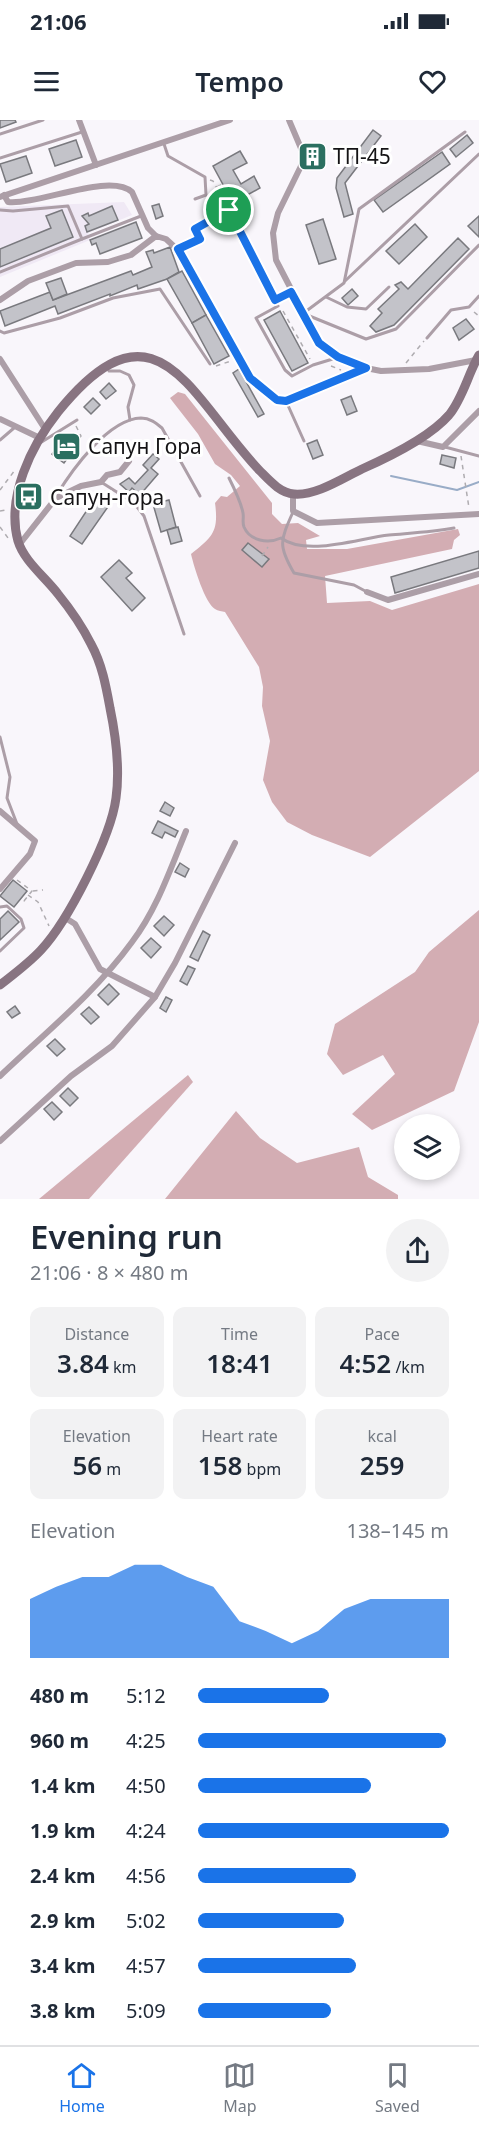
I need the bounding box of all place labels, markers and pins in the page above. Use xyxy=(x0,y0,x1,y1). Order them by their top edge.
building icon: ТП-45 xyxy=(296,140,328,172)
place label: ТП-45 xyxy=(333,142,391,170)
pin xyxy=(203,184,254,235)
hotel icon: Сапун Гора xyxy=(51,430,83,462)
place label: Сапун Гора xyxy=(88,432,202,460)
bus stop icon: Сапун-гора xyxy=(13,481,45,513)
place label: Сапун-гора xyxy=(50,483,164,511)

